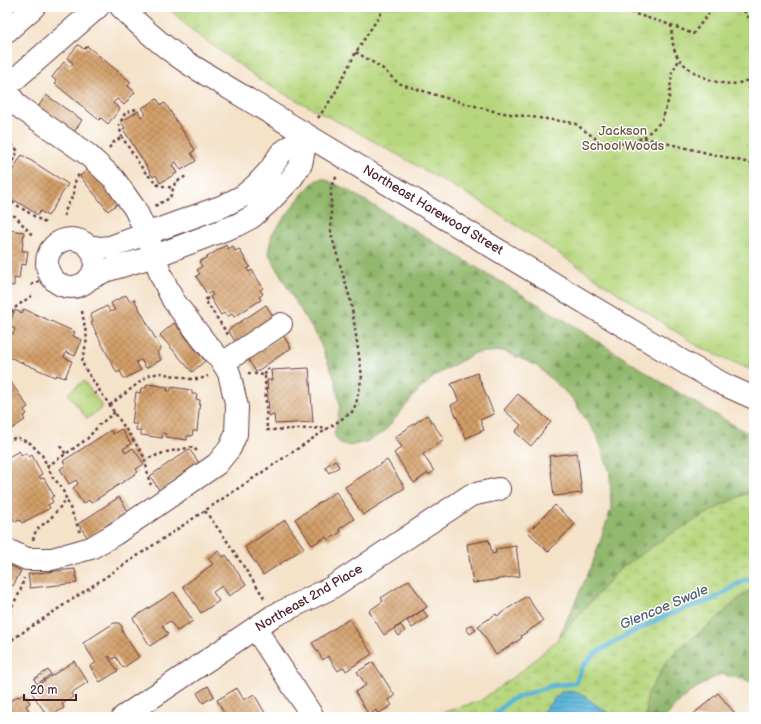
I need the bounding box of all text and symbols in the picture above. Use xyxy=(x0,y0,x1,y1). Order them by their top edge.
park label: Jackson School Woods xyxy=(582,123,665,154)
street label: Northeast Harewood Street xyxy=(360,162,506,258)
street label: Northeast 2nd Place xyxy=(253,561,366,635)
water label: Glencoe Swale xyxy=(617,581,711,633)
scale bar xyxy=(24,676,76,702)
text: 20 m xyxy=(30,683,57,698)

